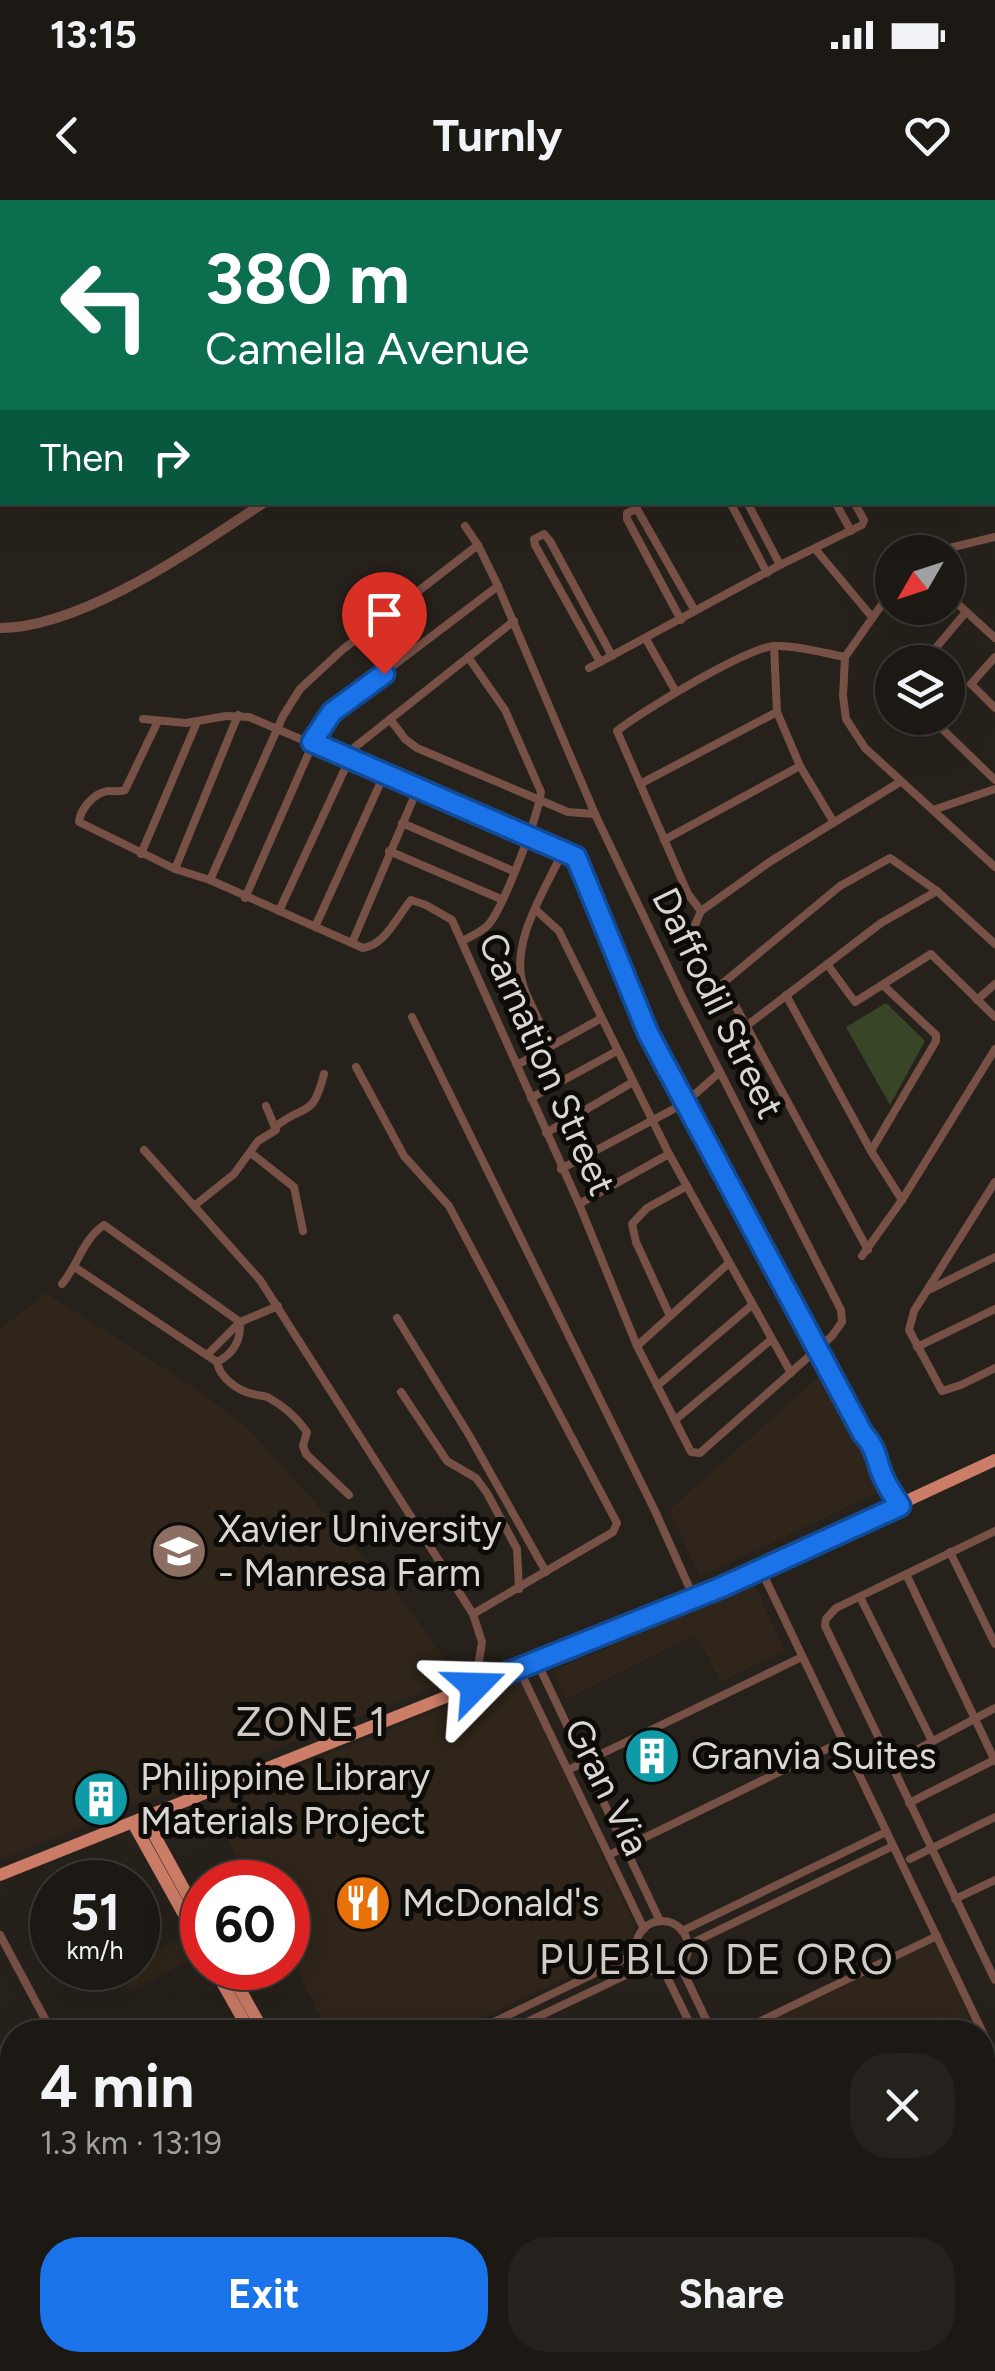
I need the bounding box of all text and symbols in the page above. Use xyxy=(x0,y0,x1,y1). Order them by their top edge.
text: 13:15 xyxy=(50,12,137,58)
icon: back xyxy=(40,108,95,163)
text: Turnly xyxy=(433,108,562,162)
icon: heart xyxy=(900,108,955,163)
text: 380 m xyxy=(205,236,410,321)
icon: left xyxy=(40,240,170,370)
text: Camella Avenue xyxy=(205,321,529,375)
icon: right xyxy=(144,430,199,485)
text: Then xyxy=(40,435,124,481)
north arrow xyxy=(875,535,965,625)
map controls xyxy=(875,535,965,735)
pin xyxy=(342,572,427,675)
icon: arrive xyxy=(357,587,412,642)
button: layers xyxy=(875,645,965,735)
street label: Daffodil Street xyxy=(642,880,794,1126)
street label: Carnation Street xyxy=(469,926,625,1202)
place label: Xavier University - Manresa Farm xyxy=(218,1506,502,1596)
school or university icon: Xavier University - Manresa Farm xyxy=(149,1521,209,1581)
position arrow xyxy=(423,1634,527,1738)
district label: ZONE 1 xyxy=(236,1698,388,1746)
street label: Gran Via xyxy=(554,1711,660,1863)
building icon: Granvia Suites xyxy=(622,1726,682,1786)
place label: Granvia Suites xyxy=(691,1733,936,1779)
place label: Philippine Library Materials Project xyxy=(140,1754,430,1844)
building icon: Philippine Library Materials Project xyxy=(71,1769,131,1829)
speed limit sign: 60 xyxy=(180,1860,310,1990)
restaurant icon: McDonald's xyxy=(333,1873,393,1933)
place label: McDonald's xyxy=(402,1880,599,1926)
text: 51 xyxy=(70,1882,120,1943)
district label: PUEBLO DE ORO xyxy=(539,1934,895,1985)
text: km/h xyxy=(66,1935,124,1965)
text: 4 min xyxy=(40,2050,194,2122)
button: close xyxy=(850,2053,955,2158)
text: 1.3 km · 13:19 xyxy=(40,2124,222,2162)
button: Exit xyxy=(40,2237,488,2352)
button: Share xyxy=(508,2237,955,2352)

